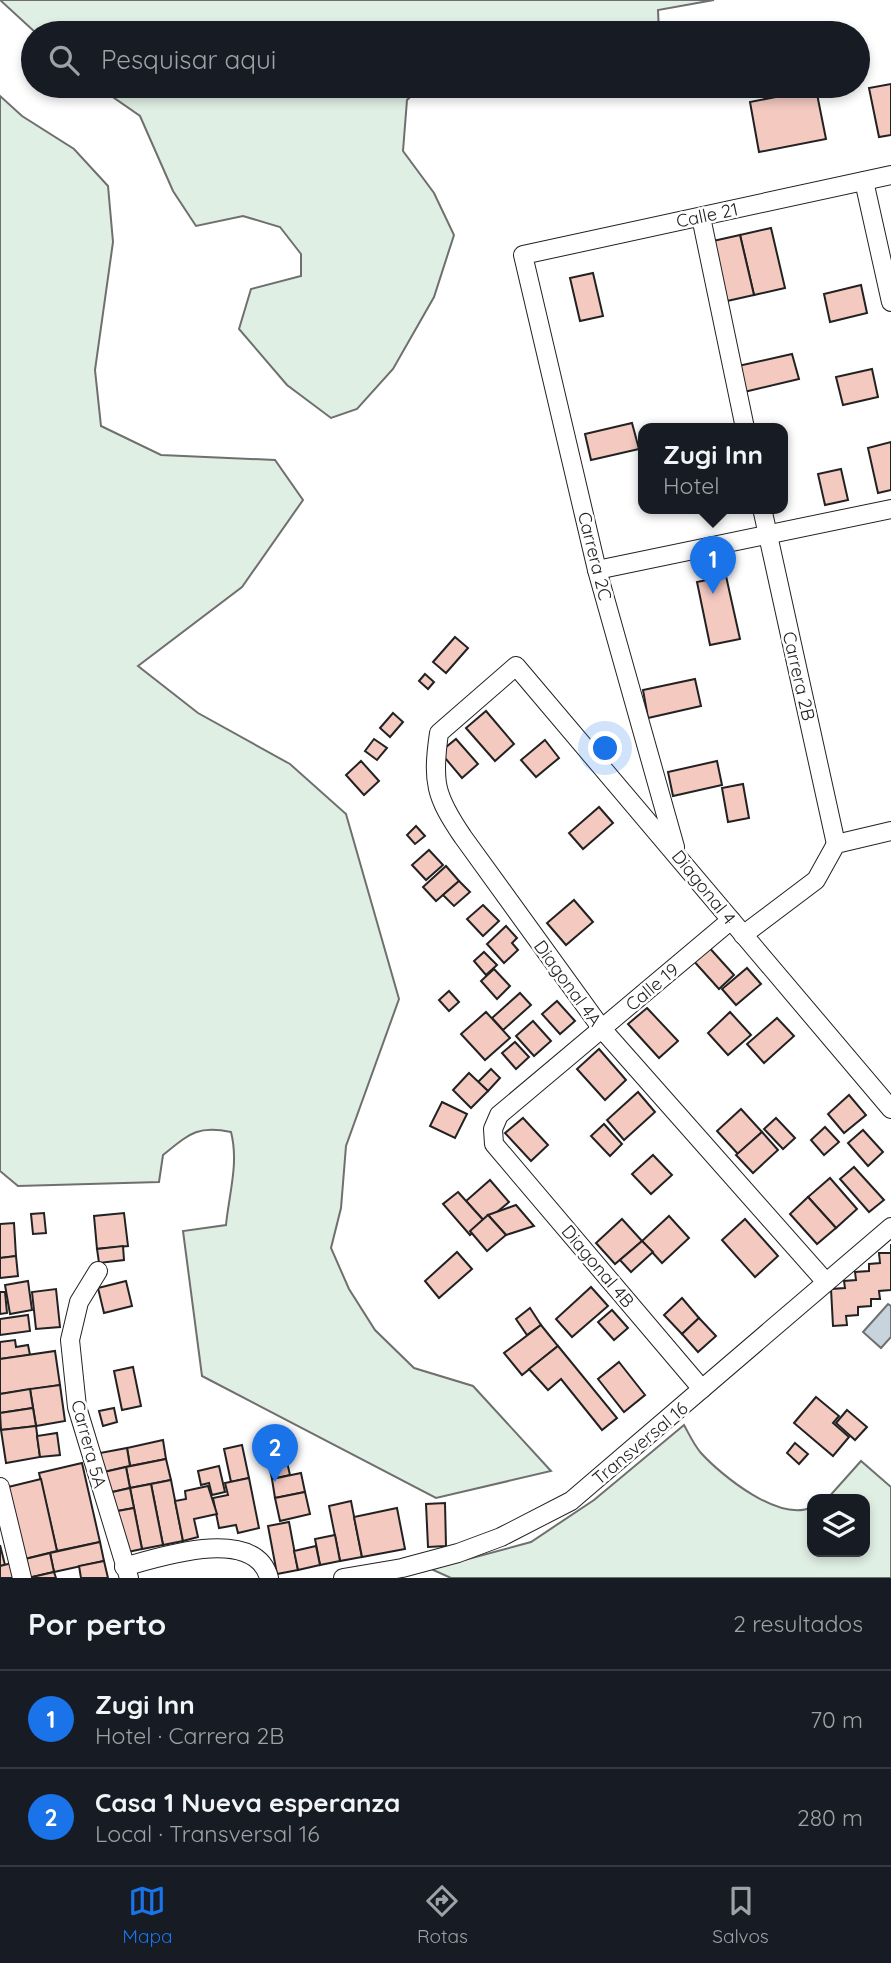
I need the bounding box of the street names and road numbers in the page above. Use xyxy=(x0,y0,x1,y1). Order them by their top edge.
street label: Calle 21 xyxy=(674,197,740,233)
street label: Carrera 2C xyxy=(573,509,617,603)
street label: Carrera 2B xyxy=(778,629,820,723)
street label: Diagonal 4 xyxy=(667,845,741,929)
street label: Diagonal 4A xyxy=(529,935,607,1031)
street label: Calle 19 xyxy=(621,958,683,1016)
street label: Diagonal 4B xyxy=(557,1220,639,1312)
street label: Transversal 16 xyxy=(588,1396,693,1490)
street label: Carrera 5A xyxy=(66,1397,112,1491)

